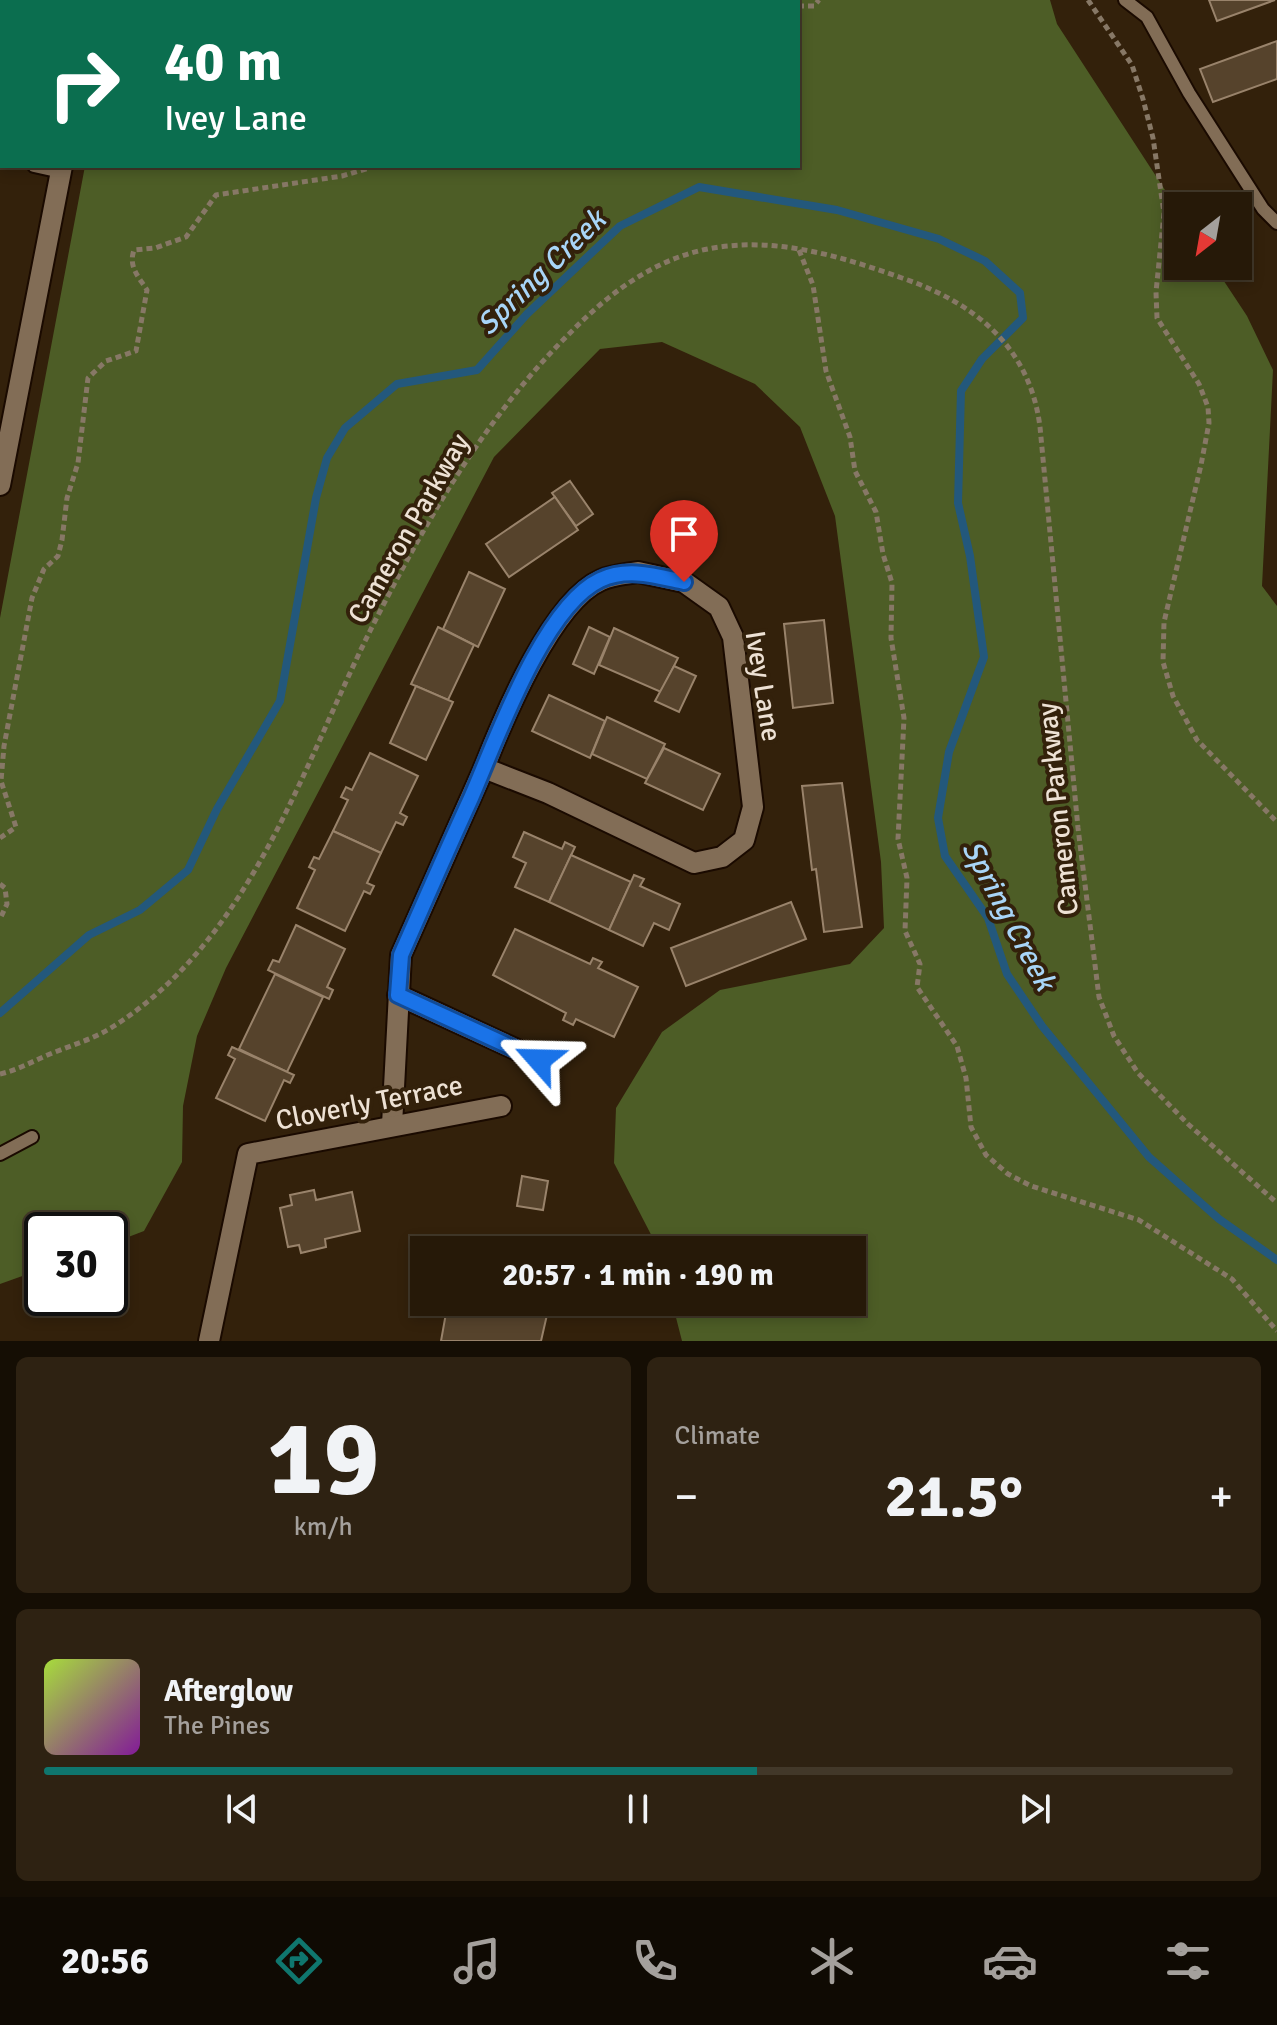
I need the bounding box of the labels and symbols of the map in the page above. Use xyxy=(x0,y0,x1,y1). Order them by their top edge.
north arrow xyxy=(1164,192,1252,280)
water label: Spring Creek xyxy=(469,200,616,343)
street label: Cameron Parkway xyxy=(341,427,477,630)
pin xyxy=(650,500,718,582)
street label: Ivey Lane xyxy=(738,629,789,744)
street label: Cameron Parkway xyxy=(1030,701,1086,917)
water label: Spring Creek xyxy=(954,834,1065,999)
position arrow xyxy=(497,1018,581,1102)
street label: Cloverly Terrace xyxy=(273,1068,466,1138)
speed limit sign: 30 xyxy=(24,1212,128,1316)

